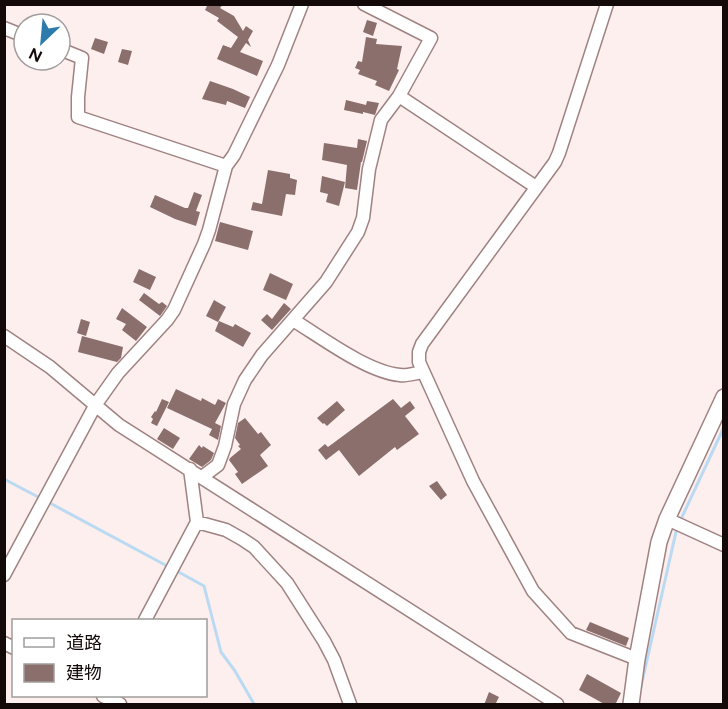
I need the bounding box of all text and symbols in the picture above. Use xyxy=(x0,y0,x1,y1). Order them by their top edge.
north arrow xyxy=(12,12,72,72)
text: N xyxy=(26,44,45,66)
legend xyxy=(12,619,207,697)
text: 道路 xyxy=(66,632,102,654)
text: 建物 xyxy=(66,662,102,684)

